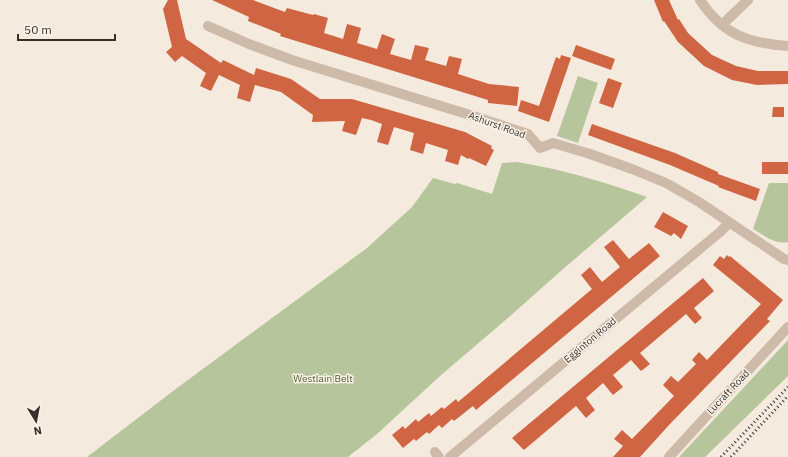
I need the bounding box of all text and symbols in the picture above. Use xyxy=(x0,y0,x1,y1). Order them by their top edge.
scale bar xyxy=(18,16,115,42)
text: 50 m xyxy=(24,22,52,37)
street label: Ashurst Road xyxy=(467,109,527,141)
street label: Egginton Road xyxy=(561,314,619,366)
street label: Lucraft Road xyxy=(704,367,752,417)
park label: Westlain Belt xyxy=(293,372,353,385)
north arrow xyxy=(16,401,56,441)
text: N xyxy=(33,423,43,438)

